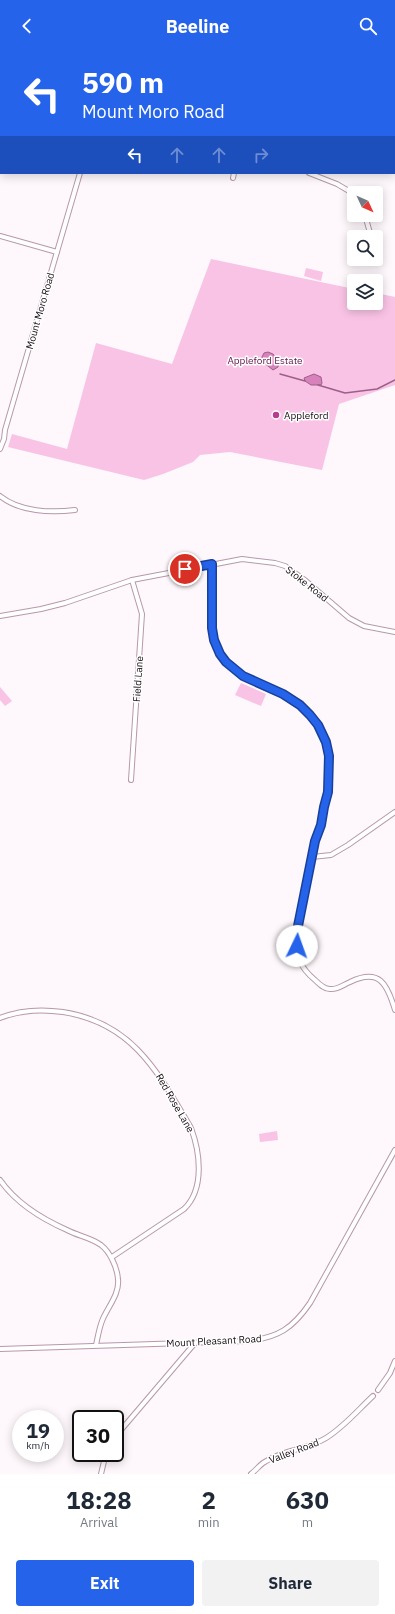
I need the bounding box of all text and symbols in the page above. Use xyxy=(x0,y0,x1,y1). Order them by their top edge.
icon: back xyxy=(16,15,38,37)
text: Beeline xyxy=(166,15,229,38)
icon: search xyxy=(357,15,379,37)
text: 590 m xyxy=(82,64,164,101)
icon: left xyxy=(16,68,68,120)
text: Mount Moro Road xyxy=(82,100,225,123)
icon: left xyxy=(124,144,146,166)
icon: ahead xyxy=(166,144,188,166)
icon: ahead xyxy=(208,144,230,166)
icon: right xyxy=(250,144,272,166)
north arrow xyxy=(347,186,383,222)
map controls xyxy=(347,186,383,310)
button: search xyxy=(347,230,383,266)
street label: Mount Moro Road xyxy=(23,271,57,351)
button: layers xyxy=(347,274,383,310)
park label: Appleford Estate xyxy=(227,354,303,367)
place label: Appleford xyxy=(284,409,328,422)
marker: Appleford xyxy=(271,410,281,420)
pin xyxy=(168,552,202,586)
icon: arrive xyxy=(174,558,196,580)
street label: Stoke Road xyxy=(283,563,331,605)
street label: Field Lane xyxy=(130,655,146,702)
position arrow xyxy=(276,925,318,967)
street label: Red Rose Lane xyxy=(153,1071,197,1135)
street label: Mount Pleasant Road xyxy=(166,1332,262,1350)
speed limit sign: 30 xyxy=(72,1410,124,1462)
text: 19 xyxy=(26,1417,50,1444)
street label: Valley Road xyxy=(267,1436,321,1466)
text: km/h xyxy=(26,1439,50,1452)
text: 18:28 xyxy=(66,1484,132,1516)
text: 2 xyxy=(201,1484,216,1516)
text: 630 xyxy=(286,1484,329,1516)
text: Arrival xyxy=(80,1514,118,1531)
text: min xyxy=(198,1514,220,1531)
text: m xyxy=(302,1514,313,1531)
button: Exit xyxy=(16,1560,194,1606)
button: Share xyxy=(202,1560,379,1606)

